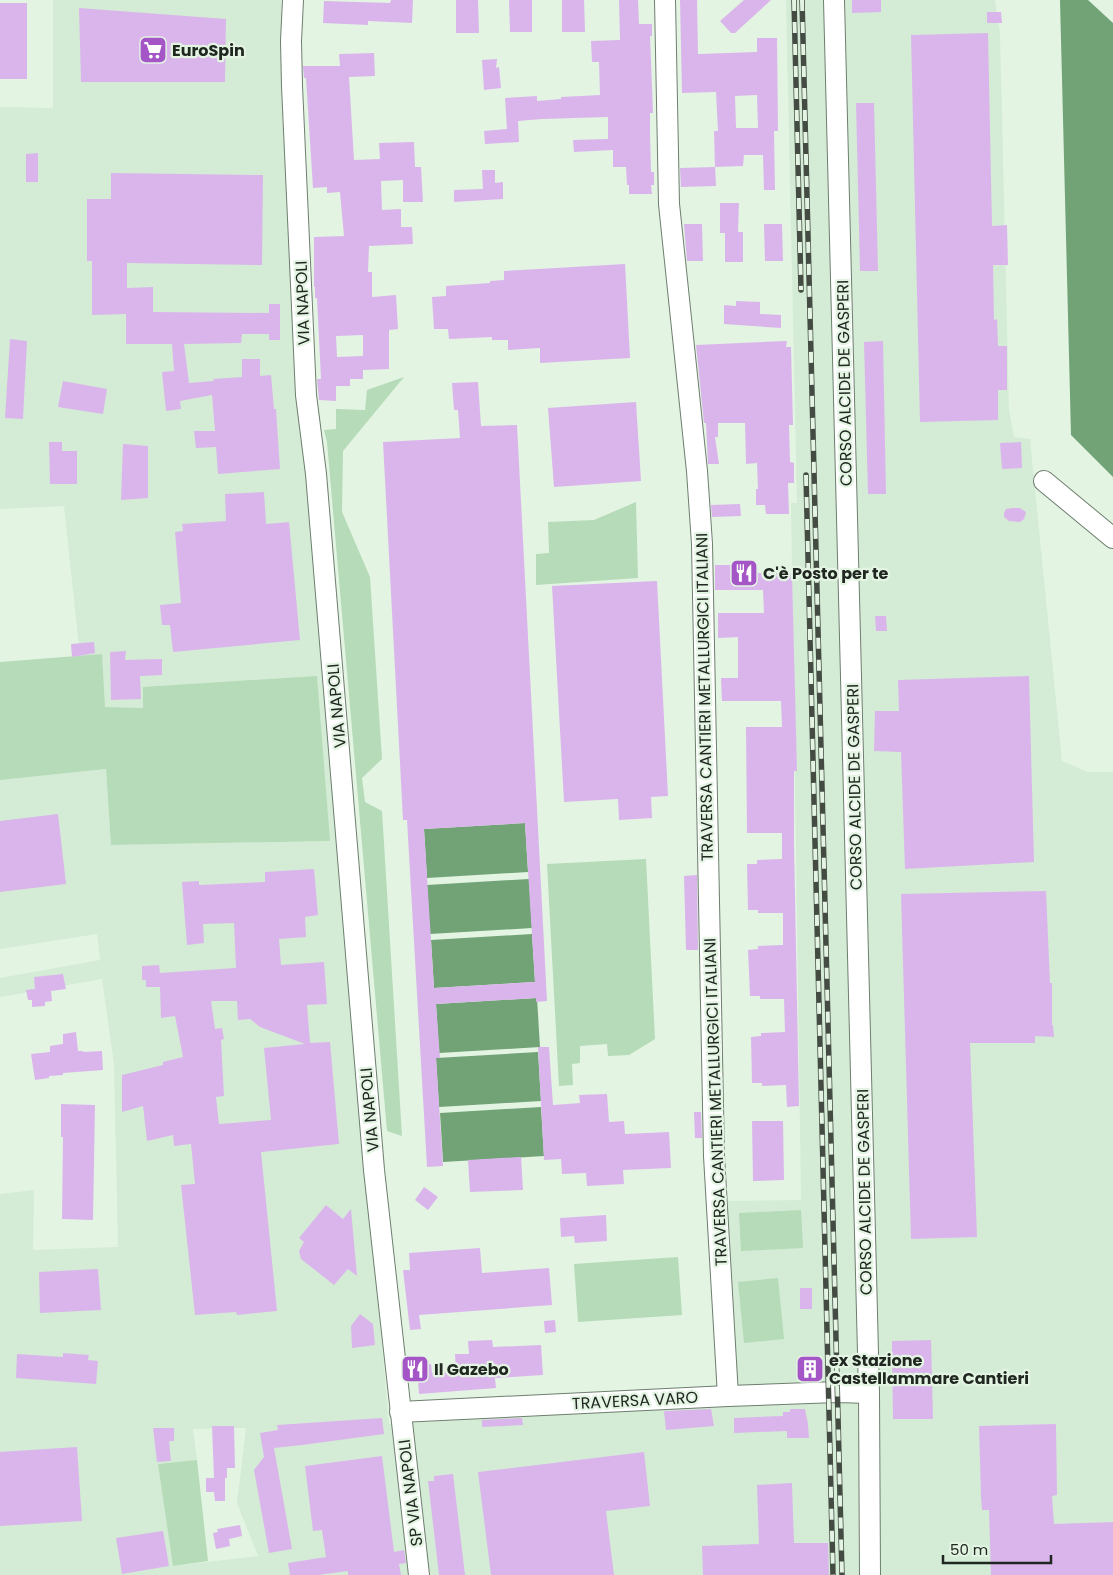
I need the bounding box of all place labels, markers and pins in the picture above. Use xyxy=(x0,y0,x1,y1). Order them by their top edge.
supermarket icon: EuroSpin xyxy=(138,35,168,65)
place label: EuroSpin xyxy=(172,39,245,62)
restaurant icon: C'è Posto per te xyxy=(729,558,759,588)
place label: C'è Posto per te xyxy=(763,562,889,585)
place label: ex Stazione Castellammare Cantieri xyxy=(829,1349,1029,1390)
restaurant icon: Il Gazebo xyxy=(400,1354,430,1384)
building icon: ex Stazione Castellammare Cantieri xyxy=(795,1354,825,1384)
place label: Il Gazebo xyxy=(434,1358,509,1381)

